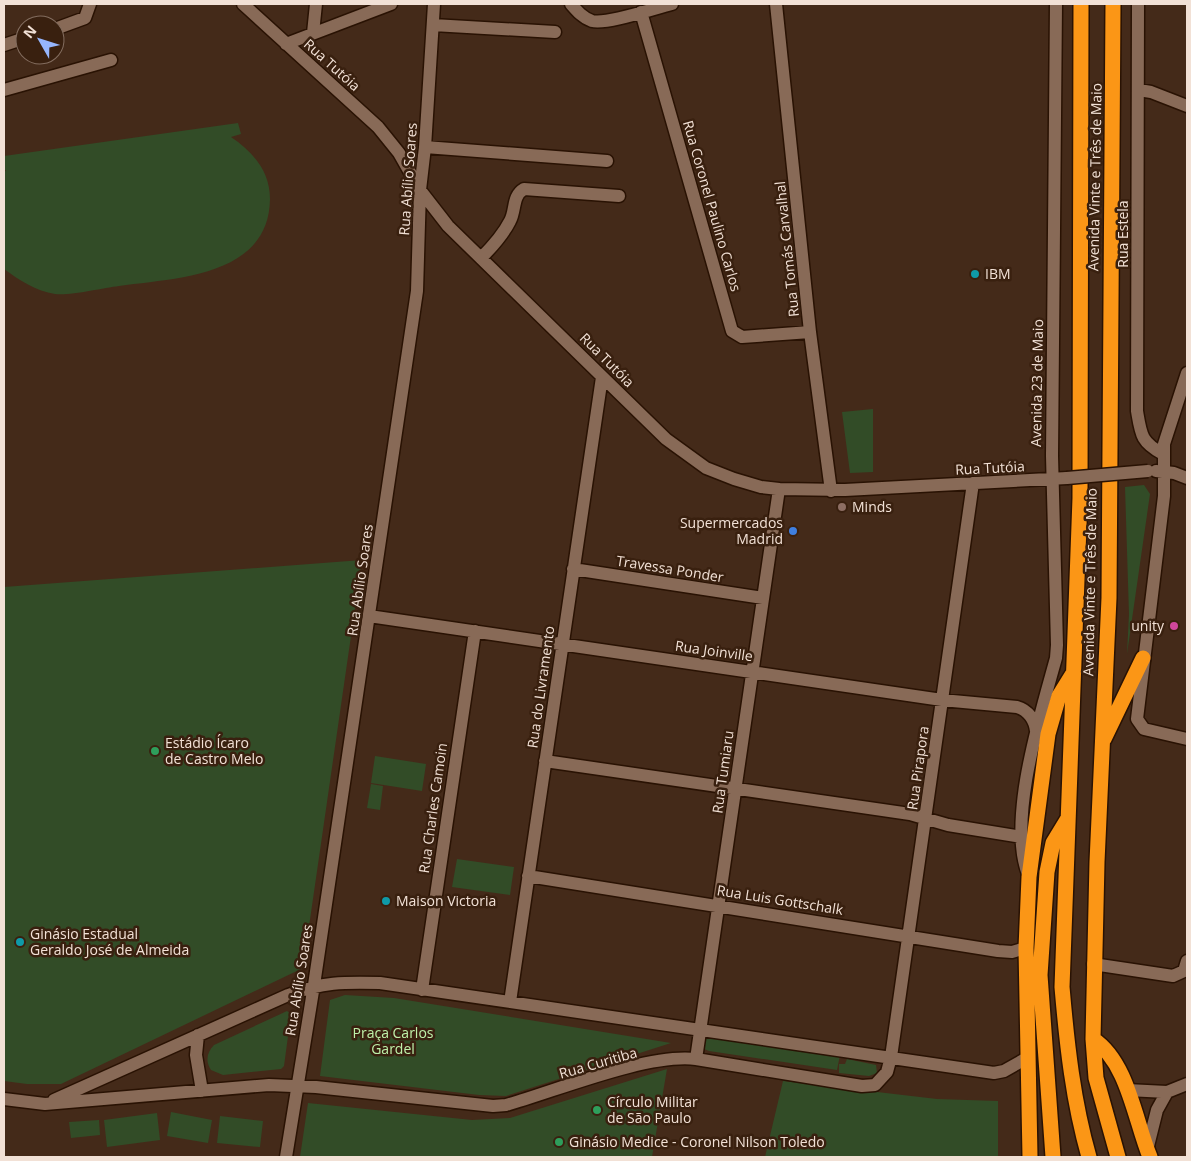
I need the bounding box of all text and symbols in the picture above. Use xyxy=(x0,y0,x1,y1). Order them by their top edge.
north arrow xyxy=(15,15,65,65)
text: N xyxy=(19,21,40,42)
street label: Rua Tutóia xyxy=(300,34,365,95)
street label: Avenida Vinte e Três de Maio xyxy=(1083,83,1106,271)
street label: Rua Coronel Paulino Carlos xyxy=(679,118,746,294)
street label: Rua Abílio Soares xyxy=(394,122,421,236)
street label: Rua Tomás Carvalhal xyxy=(770,180,803,318)
street label: Rua Estela xyxy=(1113,200,1132,268)
place label: IBM xyxy=(985,264,1011,283)
marker: IBM xyxy=(969,268,981,280)
street label: Avenida 23 de Maio xyxy=(1026,319,1047,447)
street label: Rua Tutóia xyxy=(576,328,639,391)
street label: Rua Tutóia xyxy=(955,456,1025,479)
street label: Avenida Vinte e Três de Maio xyxy=(1078,488,1101,676)
place label: Minds xyxy=(852,497,892,516)
marker: Minds xyxy=(836,501,848,513)
place label: Supermercados Madrid xyxy=(680,513,783,548)
street label: Rua Abílio Soares xyxy=(342,522,377,637)
marker: Supermercados Madrid xyxy=(787,525,799,537)
street label: Travessa Ponder xyxy=(615,551,725,586)
place label: unity xyxy=(1131,616,1165,635)
marker: unity xyxy=(1168,620,1180,632)
street label: Rua do Livramento xyxy=(523,624,559,749)
street label: Rua Joinville xyxy=(674,636,754,665)
street label: Rua Pirapora xyxy=(902,725,933,811)
street label: Rua Tumiaru xyxy=(707,729,738,815)
place label: Estádio Ícaro de Castro Melo xyxy=(165,733,264,768)
street label: Rua Charles Camoin xyxy=(414,742,451,874)
marker: Estádio Ícaro de Castro Melo xyxy=(149,745,161,757)
street label: Rua Luis Gottschalk xyxy=(716,880,845,919)
place label: Maison Victoria xyxy=(396,891,496,910)
marker: Maison Victoria xyxy=(380,895,392,907)
street label: Rua Abílio Soares xyxy=(280,922,317,1037)
place label: Ginásio Estadual Geraldo José de Almeida xyxy=(30,924,189,959)
marker: Ginásio Estadual Geraldo José de Almeida xyxy=(14,936,26,948)
park label: Praça Carlos Gardel xyxy=(353,1023,434,1058)
street label: Rua Curitiba xyxy=(557,1042,639,1083)
place label: Círculo Militar de São Paulo xyxy=(607,1092,698,1127)
marker: Círculo Militar de São Paulo xyxy=(591,1104,603,1116)
place label: Ginásio Medice - Coronel Nilson Toledo xyxy=(569,1132,825,1151)
marker: Ginásio Medice - Coronel Nilson Toledo xyxy=(553,1136,565,1148)

